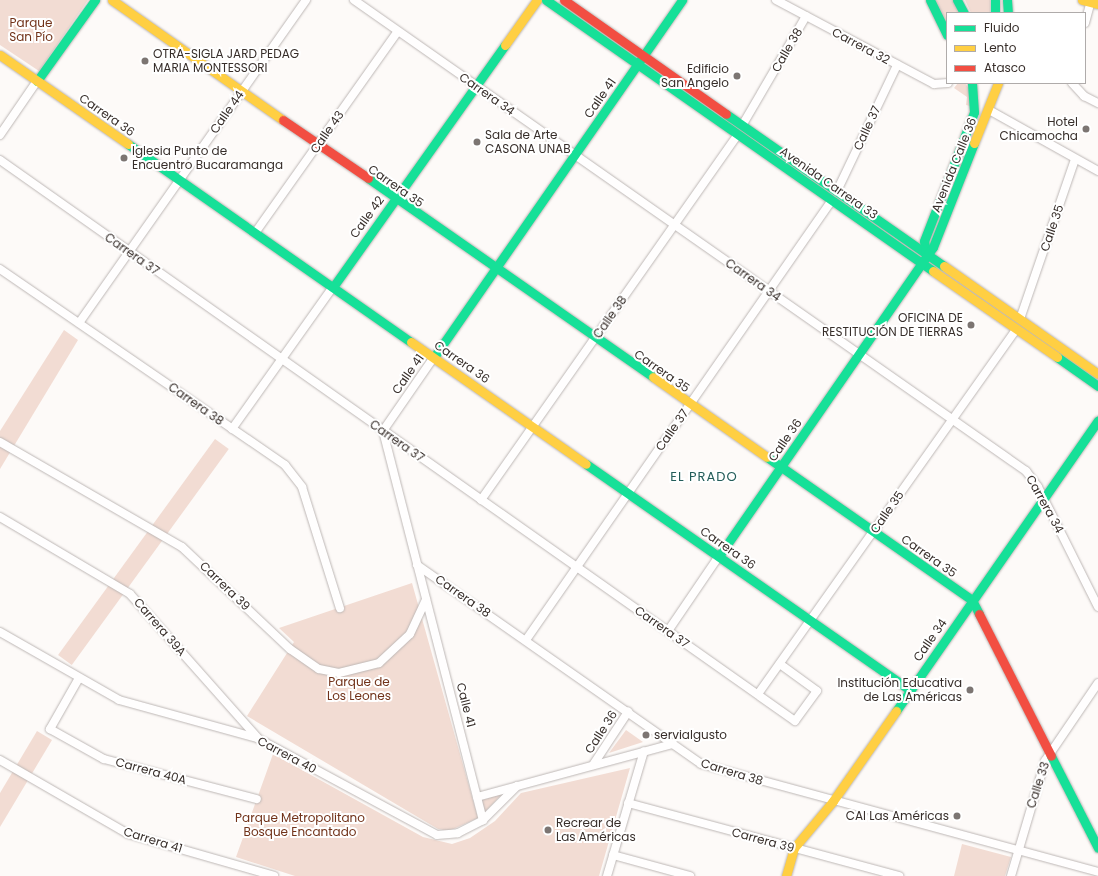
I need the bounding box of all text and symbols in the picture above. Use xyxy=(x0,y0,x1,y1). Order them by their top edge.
legend xyxy=(946,12,1086,84)
park label: Parque San Pío xyxy=(9,16,53,44)
text: Fluido xyxy=(984,19,1019,36)
street label: Calle 38 xyxy=(769,25,805,75)
street label: Carrera 32 xyxy=(830,25,892,67)
text: Lento xyxy=(984,39,1016,56)
place label: OTRA-SIGLA JARD PEDAG MARIA MONTESSORI xyxy=(153,47,299,75)
marker: OTRA-SIGLA JARD PEDAG MARIA MONTESSORI xyxy=(140,56,150,66)
text: Atasco xyxy=(984,59,1026,76)
place label: Edificio San Angelo xyxy=(661,62,729,90)
street label: Carrera 34 xyxy=(457,70,517,118)
marker: Edificio San Angelo xyxy=(732,71,742,81)
street label: Calle 41 xyxy=(581,75,619,121)
street label: Calle 44 xyxy=(207,88,247,136)
street label: Carrera 36 xyxy=(77,91,137,139)
street label: Calle 37 xyxy=(850,103,884,153)
street label: Calle 43 xyxy=(307,108,347,156)
place label: Hotel Chicamocha xyxy=(1000,115,1078,143)
street label: Avenida Calle 36 xyxy=(928,116,980,214)
marker: Hotel Chicamocha xyxy=(1081,124,1091,134)
place label: Sala de Arte CASONA UNAB xyxy=(485,128,571,156)
marker: Sala de Arte CASONA UNAB xyxy=(472,137,482,147)
place label: Iglesia Punto de Encuentro Bucaramanga xyxy=(132,144,283,172)
street label: Avenida Carrera 33 xyxy=(777,144,881,222)
marker: Iglesia Punto de Encuentro Bucaramanga xyxy=(119,153,129,163)
street label: Carrera 35 xyxy=(366,162,426,210)
street label: Calle 42 xyxy=(347,193,387,241)
street label: Calle 35 xyxy=(1037,203,1067,253)
street label: Carrera 37 xyxy=(102,230,162,278)
street label: Carrera 34 xyxy=(723,256,783,304)
street label: Calle 38 xyxy=(590,293,630,341)
place label: OFICINA DE RESTITUCIÓN DE TIERRAS xyxy=(822,311,963,339)
marker: OFICINA DE RESTITUCIÓN DE TIERRAS xyxy=(966,320,976,330)
street label: Carrera 36 xyxy=(432,338,492,386)
street label: Carrera 35 xyxy=(632,347,692,395)
street label: Calle 41 xyxy=(389,351,427,397)
street label: Carrera 38 xyxy=(166,380,226,428)
street label: Calle 37 xyxy=(652,406,692,454)
street label: Calle 36 xyxy=(765,416,805,464)
street label: Carrera 37 xyxy=(367,417,427,465)
district label: EL PRADO xyxy=(670,469,738,485)
street label: Carrera 34 xyxy=(1023,472,1067,536)
street label: Calle 35 xyxy=(867,488,907,536)
street label: Carrera 36 xyxy=(698,524,758,572)
street label: Carrera 35 xyxy=(899,532,959,580)
street label: Carrera 39 xyxy=(197,559,253,613)
street label: Carrera 38 xyxy=(433,572,493,620)
street label: Carrera 39A xyxy=(131,595,189,659)
street label: Carrera 37 xyxy=(632,603,692,651)
street label: Calle 34 xyxy=(910,616,950,664)
park label: Parque de Los Leones xyxy=(327,675,391,703)
place label: Institución Educativa de Las Américas xyxy=(837,676,962,704)
street label: Calle 41 xyxy=(454,681,478,729)
marker: Institución Educativa de Las Américas xyxy=(965,685,975,695)
street label: Calle 36 xyxy=(582,708,620,756)
place label: servialgusto xyxy=(654,728,727,742)
marker: servialgusto xyxy=(641,730,651,740)
street label: Carrera 40 xyxy=(255,733,319,777)
street label: Carrera 40A xyxy=(114,755,188,787)
street label: Carrera 38 xyxy=(699,756,765,788)
street label: Calle 33 xyxy=(1024,760,1052,810)
place label: CAI Las Américas xyxy=(846,809,949,823)
park label: Parque Metropolitano Bosque Encantado xyxy=(235,811,365,839)
marker: CAI Las Américas xyxy=(952,811,962,821)
place label: Recrear de Las Américas xyxy=(556,816,636,844)
street label: Carrera 41 xyxy=(122,824,184,856)
marker: Recrear de Las Américas xyxy=(543,825,553,835)
street label: Carrera 39 xyxy=(730,825,796,855)

